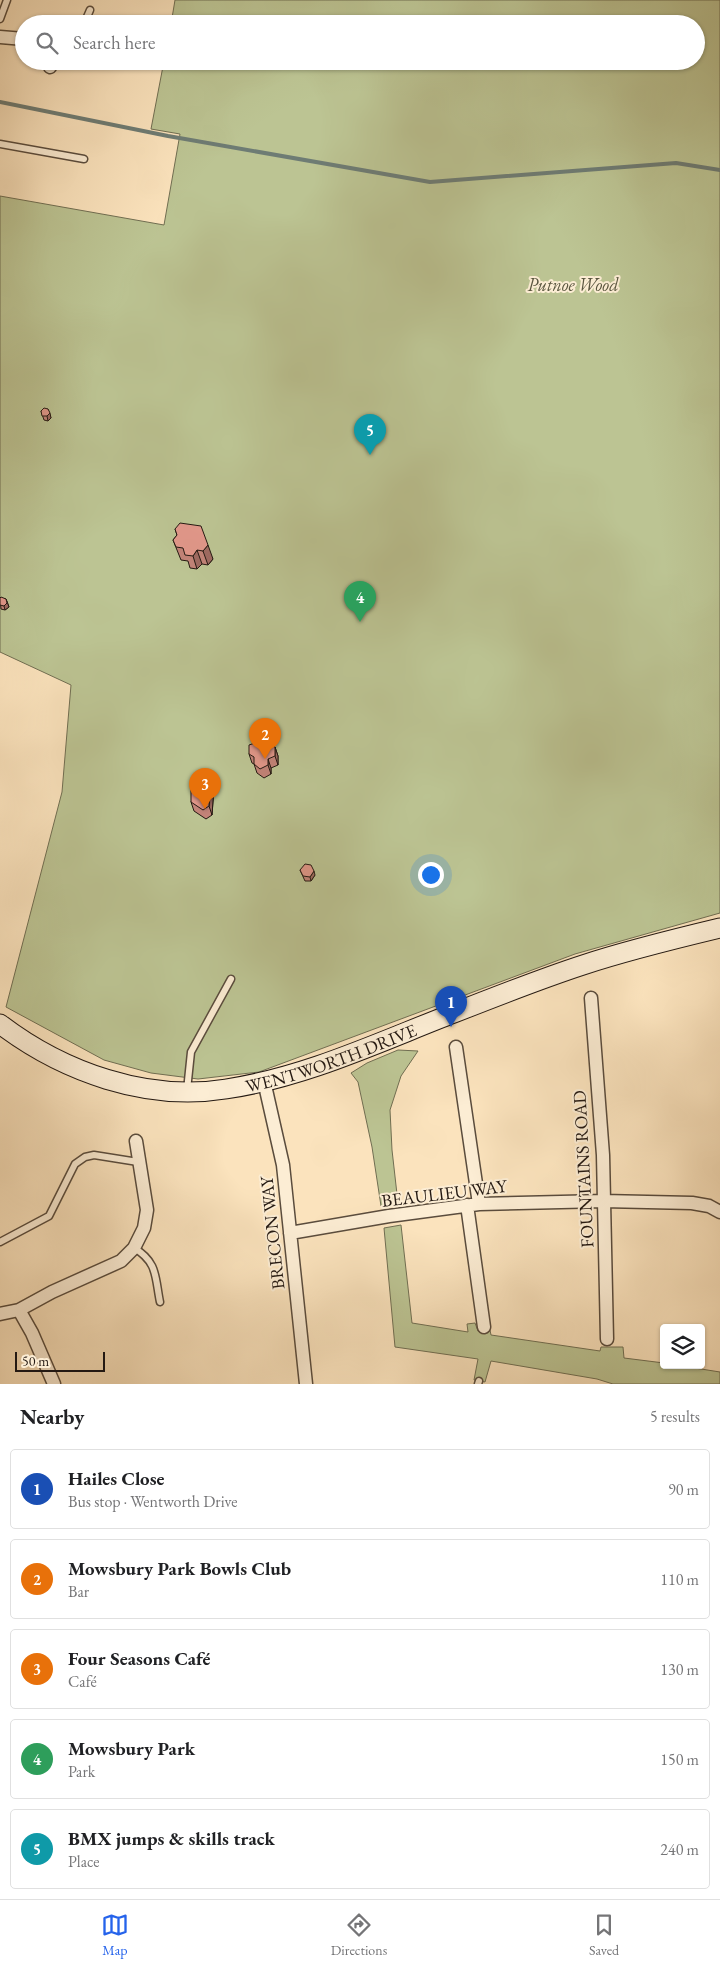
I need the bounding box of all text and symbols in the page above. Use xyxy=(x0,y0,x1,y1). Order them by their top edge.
search box xyxy=(15,15,705,70)
icon: search xyxy=(33,29,61,57)
text: Search here xyxy=(73,30,155,55)
park label: Putnoe Wood xyxy=(528,273,619,296)
pin: 5 xyxy=(354,414,386,455)
pin: 4 xyxy=(344,581,376,622)
pin: 2 xyxy=(249,718,281,759)
pin: 3 xyxy=(189,768,221,809)
your location xyxy=(418,862,444,888)
pin: 1 xyxy=(435,986,467,1027)
street label: WENTWORTH DRIVE xyxy=(243,1018,420,1097)
street label: FOUNTAINS ROAD xyxy=(567,1090,599,1248)
street label: BRECON WAY xyxy=(254,1174,289,1291)
street label: BEAULIEU WAY xyxy=(380,1174,509,1212)
map controls xyxy=(660,1324,705,1369)
button: layers xyxy=(660,1324,705,1369)
scale bar xyxy=(15,1349,105,1372)
text: 50 m xyxy=(22,1352,49,1370)
text: Nearby xyxy=(20,1403,84,1430)
text: 5 results xyxy=(650,1406,700,1427)
text: Hailes Close xyxy=(68,1466,164,1491)
text: 1 xyxy=(33,1479,41,1500)
text: 90 m xyxy=(668,1479,699,1500)
text: Bus stop · Wentworth Drive xyxy=(68,1491,237,1512)
text: Mowsbury Park Bowls Club xyxy=(68,1556,291,1581)
text: 2 xyxy=(33,1569,41,1590)
text: 110 m xyxy=(660,1569,699,1590)
text: Bar xyxy=(68,1581,89,1602)
text: Four Seasons Café xyxy=(68,1646,210,1671)
text: 3 xyxy=(33,1659,41,1680)
text: 130 m xyxy=(660,1659,699,1680)
text: Café xyxy=(68,1671,97,1692)
text: Mowsbury Park xyxy=(68,1736,195,1761)
text: 4 xyxy=(33,1749,41,1770)
text: 150 m xyxy=(660,1749,699,1770)
text: Park xyxy=(68,1761,95,1782)
text: BMX jumps & skills track xyxy=(68,1826,275,1851)
text: 5 xyxy=(33,1839,41,1860)
text: 240 m xyxy=(660,1839,699,1860)
text: Place xyxy=(68,1851,100,1872)
tab: Map xyxy=(101,1911,129,1959)
tab: Directions xyxy=(331,1911,387,1959)
tab: Saved xyxy=(589,1911,619,1959)

